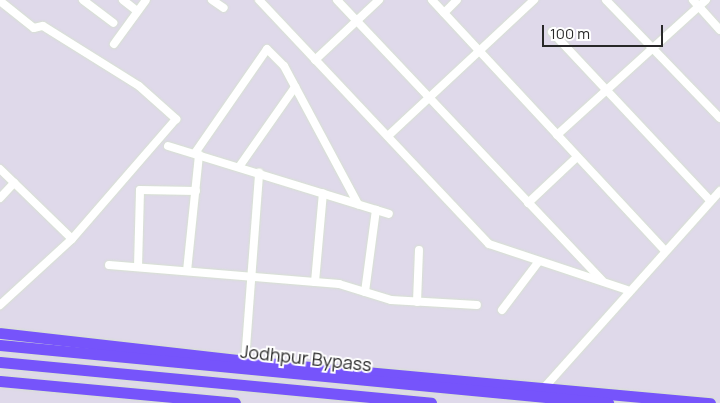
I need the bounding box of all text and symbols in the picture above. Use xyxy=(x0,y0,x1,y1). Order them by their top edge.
scale bar xyxy=(545,15,666,47)
text: 100 m xyxy=(550,23,590,44)
street label: Jodhpur Bypass xyxy=(239,340,373,376)

